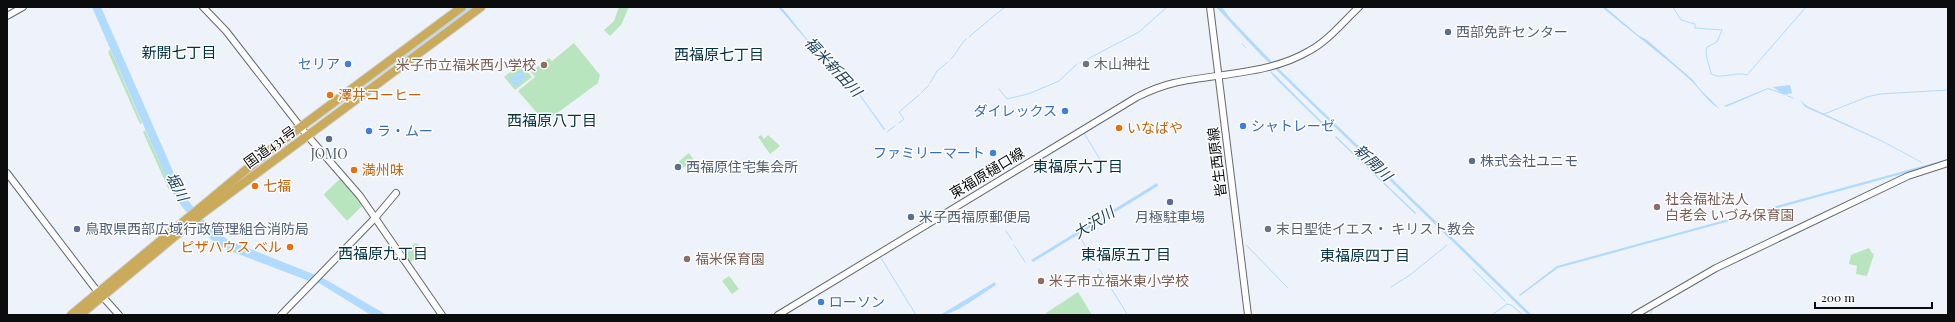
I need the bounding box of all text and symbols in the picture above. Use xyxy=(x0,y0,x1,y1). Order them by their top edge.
place label: 西部免許センター xyxy=(1456,22,1568,41)
marker: 西部免許センター xyxy=(1443,27,1453,37)
water label: 福米新田川 xyxy=(801,32,868,102)
district label: 新開七丁目 xyxy=(141,42,217,62)
district label: 西福原七丁目 xyxy=(674,44,764,64)
place label: セリア xyxy=(298,54,340,73)
place label: 木山神社 xyxy=(1094,54,1150,73)
place label: 米子市立福米西小学校 xyxy=(396,55,536,74)
marker: セリア xyxy=(343,59,353,69)
marker: 木山神社 xyxy=(1081,59,1091,69)
marker: 米子市立福米西小学校 xyxy=(539,60,549,70)
place label: 澤井コーヒー xyxy=(338,85,422,104)
marker: 澤井コーヒー xyxy=(325,90,335,100)
place label: ダイレックス xyxy=(973,101,1057,120)
marker: ダイレックス xyxy=(1060,106,1070,116)
district label: 西福原八丁目 xyxy=(507,110,597,130)
place label: シャトレーゼ xyxy=(1251,116,1335,135)
place label: いなばや xyxy=(1127,118,1183,137)
street label: 国道431号 xyxy=(240,121,300,172)
place label: ラ・ムー xyxy=(377,121,433,140)
marker: シャトレーゼ xyxy=(1238,121,1248,131)
marker: いなばや xyxy=(1114,123,1124,133)
marker: ラ・ムー xyxy=(364,126,374,136)
street label: 皆生西原線 xyxy=(1203,126,1230,198)
marker: JOMO xyxy=(324,134,334,144)
water label: 新開川 xyxy=(1351,139,1398,186)
place label: ファミリーマート xyxy=(873,143,985,162)
street label: 東福原樋口線 xyxy=(946,143,1028,202)
place label: JOMO xyxy=(309,144,348,163)
marker: ファミリーマート xyxy=(988,148,998,158)
place label: 株式会社ユニモ xyxy=(1480,151,1578,170)
district label: 東福原六丁目 xyxy=(1033,156,1123,176)
marker: 株式会社ユニモ xyxy=(1467,156,1477,166)
place label: 西福原住宅集会所 xyxy=(686,157,798,176)
place label: 満州味 xyxy=(362,160,404,179)
marker: 西福原住宅集会所 xyxy=(673,162,683,172)
marker: 満州味 xyxy=(349,165,359,175)
water label: 堀川 xyxy=(162,169,195,206)
place label: 七福 xyxy=(263,176,291,195)
marker: 七福 xyxy=(250,181,260,191)
place label: 社会福祉法人 白老会 いづみ保育園 xyxy=(1665,189,1795,224)
marker: 月極駐車場 xyxy=(1165,197,1175,207)
water label: 大沢川 xyxy=(1069,201,1120,243)
marker: 社会福祉法人 白老会 いづみ保育園 xyxy=(1652,202,1662,212)
place label: 米子西福原郵便局 xyxy=(919,207,1031,226)
place label: 月極駐車場 xyxy=(1135,207,1205,226)
marker: 米子西福原郵便局 xyxy=(906,212,916,222)
place label: 鳥取県西部広域行政管理組合消防局 xyxy=(85,219,309,238)
place label: 末日聖徒イエス・ キリスト教会 xyxy=(1276,219,1475,238)
marker: 鳥取県西部広域行政管理組合消防局 xyxy=(72,224,82,234)
marker: 末日聖徒イエス・ キリスト教会 xyxy=(1263,224,1273,234)
place label: ピザハウス ベル xyxy=(181,237,282,256)
marker: ピザハウス ベル xyxy=(285,242,295,252)
district label: 西福原九丁目 xyxy=(338,243,428,263)
district label: 東福原五丁目 xyxy=(1081,244,1171,264)
district label: 東福原四丁目 xyxy=(1320,245,1410,265)
place label: 福米保育園 xyxy=(695,249,765,268)
marker: 福米保育園 xyxy=(682,254,692,264)
place label: 米子市立福米東小学校 xyxy=(1049,271,1189,290)
marker: 米子市立福米東小学校 xyxy=(1036,276,1046,286)
scale bar xyxy=(1815,284,1932,310)
text: 200 m xyxy=(1821,289,1855,305)
place label: ローソン xyxy=(829,292,885,311)
marker: ローソン xyxy=(816,297,826,307)

